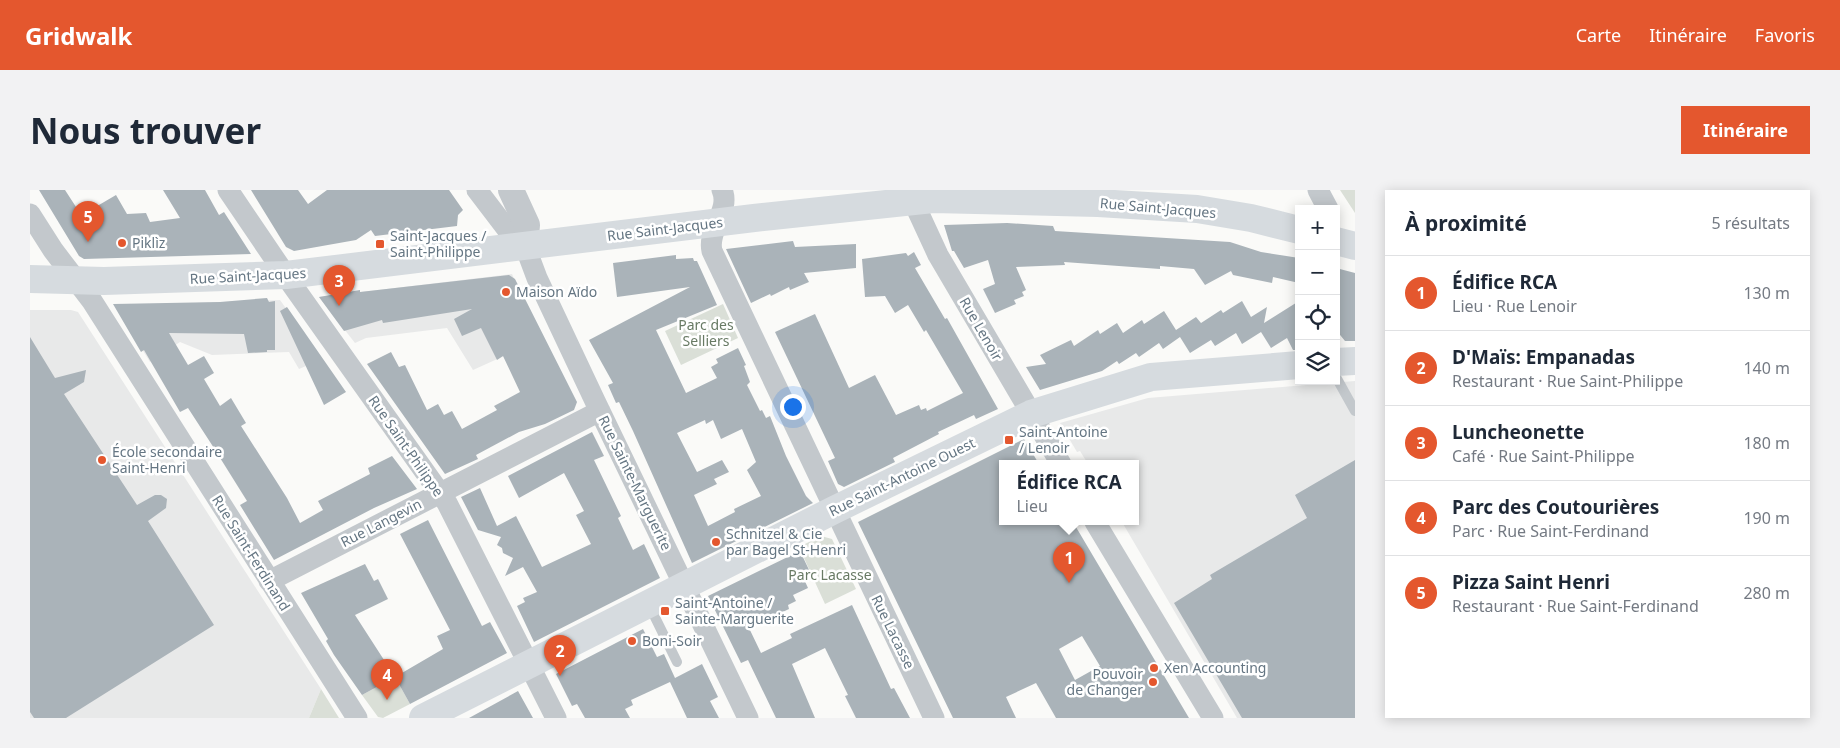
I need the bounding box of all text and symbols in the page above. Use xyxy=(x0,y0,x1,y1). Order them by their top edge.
text: Gridwalk xyxy=(25,19,132,52)
text: Carte xyxy=(1576,23,1621,47)
text: Itinéraire xyxy=(1649,23,1727,47)
text: Favoris xyxy=(1755,23,1815,47)
button: Itinéraire xyxy=(1681,106,1810,154)
text: Nous trouver xyxy=(30,107,261,154)
street label: Rue Saint-Jacques xyxy=(1099,193,1217,222)
pin: 5 xyxy=(72,201,104,242)
map controls xyxy=(1295,205,1340,385)
button: + xyxy=(1295,205,1340,250)
text: À proximité xyxy=(1405,209,1527,237)
street label: Rue Saint-Jacques xyxy=(606,212,724,245)
text: 5 résultats xyxy=(1712,212,1790,234)
place label: Saint-Jacques / Saint-Philippe xyxy=(390,226,487,261)
place label: Piklìz xyxy=(132,233,166,252)
marker: Piklìz xyxy=(116,237,128,249)
marker: Saint-Jacques / Saint-Philippe xyxy=(374,238,386,250)
button: − xyxy=(1295,250,1340,295)
street label: Rue Saint-Jacques xyxy=(189,263,307,288)
pin: 3 xyxy=(323,265,355,306)
text: Édifice RCA xyxy=(1452,269,1557,295)
place label: Maison Aïdo xyxy=(516,282,597,301)
text: 1 xyxy=(1416,282,1426,304)
text: 130 m xyxy=(1743,282,1790,304)
marker: Maison Aïdo xyxy=(500,286,512,298)
street label: Rue Lenoir xyxy=(956,293,1007,364)
button: locate xyxy=(1295,295,1340,340)
text: Lieu · Rue Lenoir xyxy=(1452,295,1577,317)
park label: Parc des Selliers xyxy=(678,315,734,350)
button: layers xyxy=(1295,340,1340,385)
text: D'Maïs: Empanadas xyxy=(1452,344,1635,370)
text: 2 xyxy=(1416,357,1426,379)
text: 140 m xyxy=(1743,357,1790,379)
text: Restaurant · Rue Saint-Philippe xyxy=(1452,370,1683,392)
street label: Rue Saint-Philippe xyxy=(364,391,448,500)
your location xyxy=(780,394,806,420)
street label: Rue Sainte-Marguerite xyxy=(595,412,676,553)
text: Luncheonette xyxy=(1452,419,1584,445)
place label: Saint-Antoine / Lenoir xyxy=(1019,422,1108,457)
text: 3 xyxy=(1416,432,1426,454)
text: 180 m xyxy=(1743,432,1790,454)
street label: Rue Saint-Antoine Ouest xyxy=(826,433,978,520)
marker: Saint-Antoine / Lenoir xyxy=(1003,434,1015,446)
place label: École secondaire Saint-Henri xyxy=(112,442,222,477)
text: Café · Rue Saint-Philippe xyxy=(1452,445,1635,467)
marker: École secondaire Saint-Henri xyxy=(96,454,108,466)
popup xyxy=(999,460,1139,525)
text: Édifice RCA xyxy=(1016,469,1122,495)
street label: Rue Saint-Ferdinand xyxy=(208,491,295,614)
street label: Rue Langevin xyxy=(337,494,424,551)
text: Parc des Coutourières xyxy=(1452,494,1659,520)
text: Lieu xyxy=(1016,495,1048,517)
text: 4 xyxy=(1416,507,1426,529)
text: 190 m xyxy=(1743,507,1790,529)
text: Parc · Rue Saint-Ferdinand xyxy=(1452,520,1649,542)
place label: Schnitzel & Cie par Bagel St-Henri xyxy=(726,524,846,559)
marker: Schnitzel & Cie par Bagel St-Henri xyxy=(710,536,722,548)
pin: 1 xyxy=(1053,542,1085,583)
park label: Parc Lacasse xyxy=(788,565,872,584)
text: Pizza Saint Henri xyxy=(1452,569,1610,595)
text: 5 xyxy=(1416,582,1426,604)
text: 280 m xyxy=(1743,582,1790,604)
street label: Rue Lacasse xyxy=(867,592,920,672)
place label: Saint-Antoine / Sainte-Marguerite xyxy=(675,593,794,628)
text: Restaurant · Rue Saint-Ferdinand xyxy=(1452,595,1699,617)
marker: Saint-Antoine / Sainte-Marguerite xyxy=(659,605,671,617)
place label: Boni-Soir xyxy=(642,631,702,650)
pin: 2 xyxy=(544,635,576,676)
marker: Boni-Soir xyxy=(626,635,638,647)
place label: Xen Accounting xyxy=(1164,658,1266,677)
pin: 4 xyxy=(371,659,403,700)
marker: Xen Accounting xyxy=(1148,662,1160,674)
place label: Pouvoir de Changer xyxy=(1067,664,1143,699)
marker: Pouvoir de Changer xyxy=(1147,676,1159,688)

